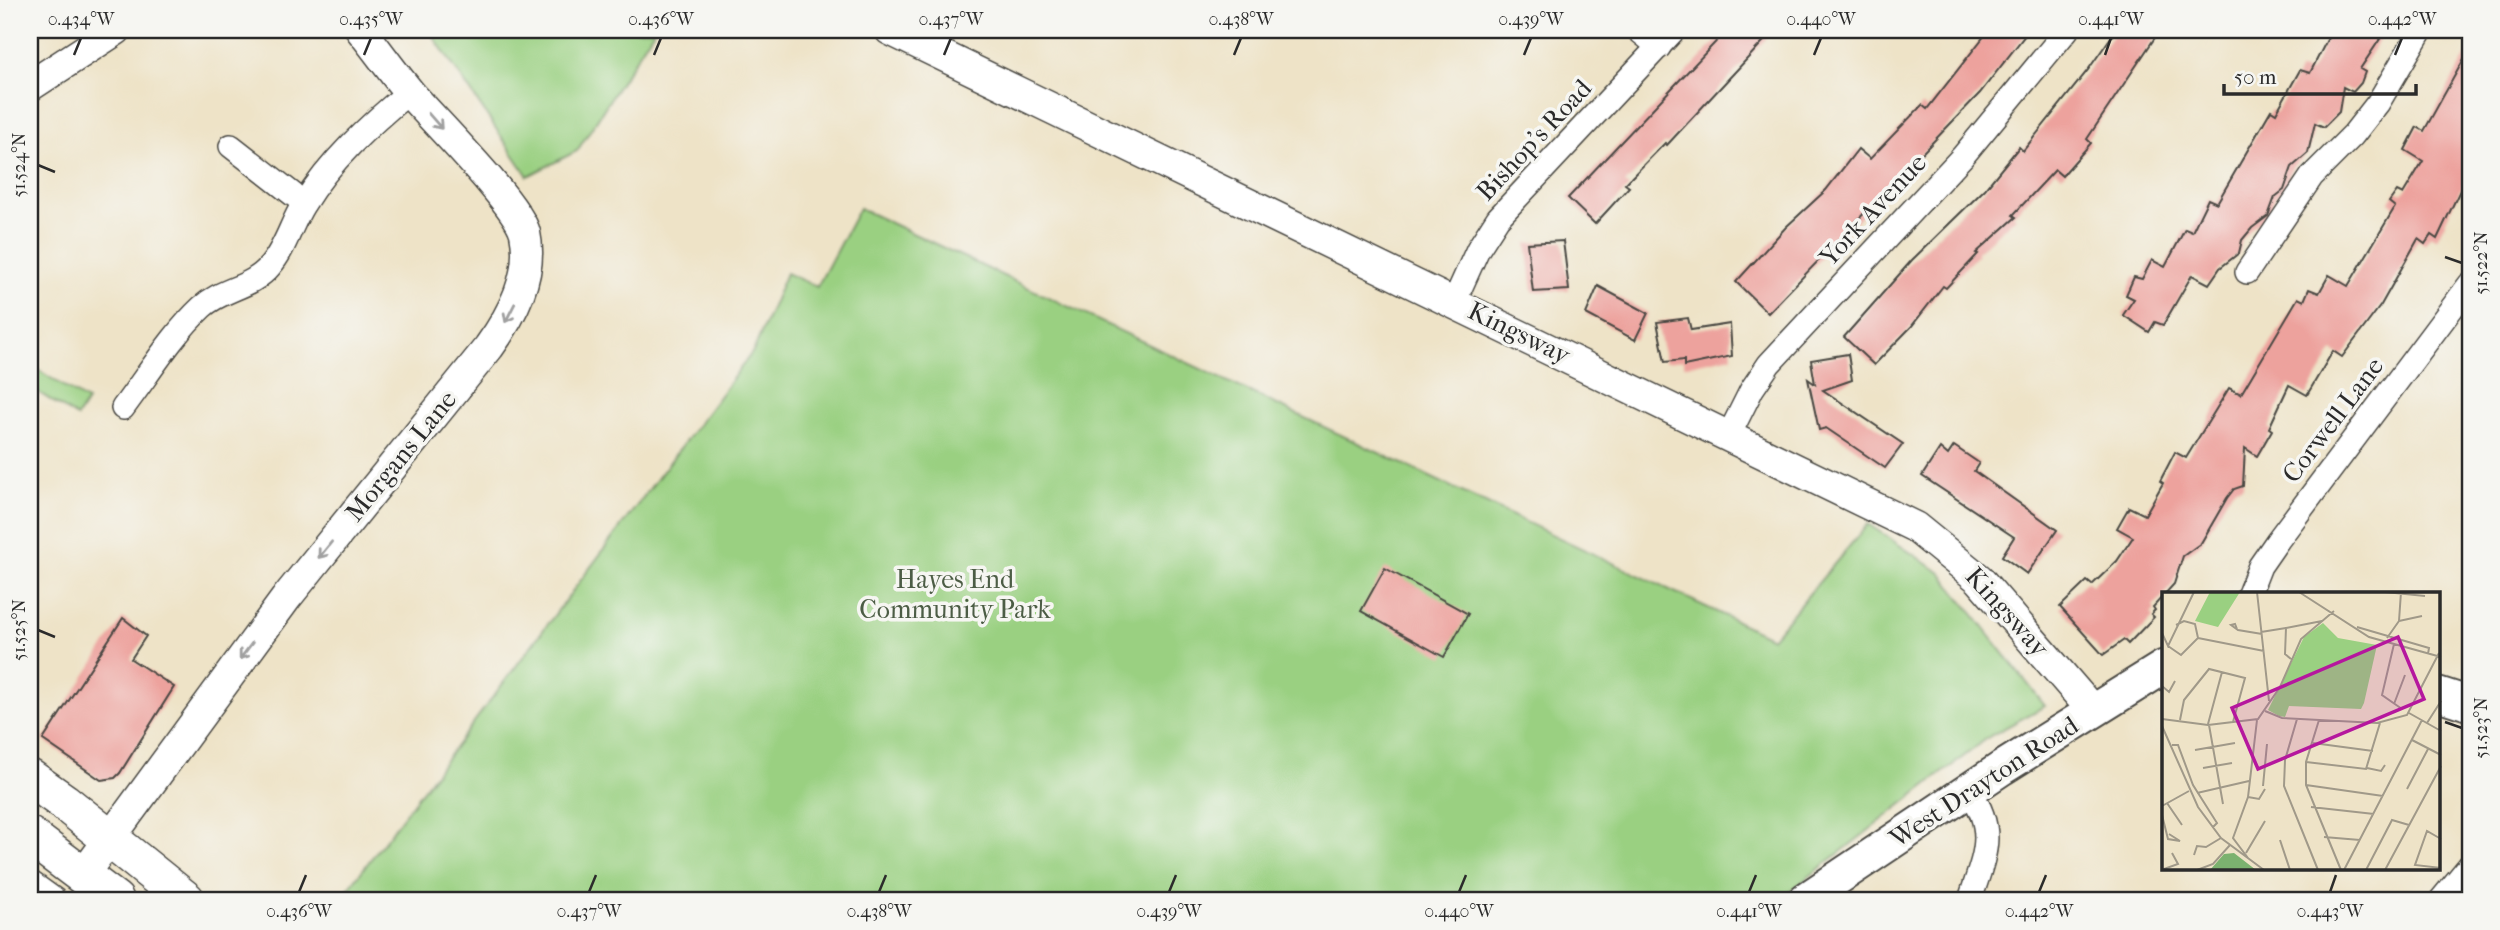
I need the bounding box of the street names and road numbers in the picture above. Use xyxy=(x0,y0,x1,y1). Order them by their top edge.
street label: Bishop's Road xyxy=(1470,72,1599,207)
street label: York Avenue xyxy=(1813,147,1933,273)
street label: Kingsway xyxy=(1463,295,1576,371)
street label: Corwell Lane xyxy=(2276,351,2390,489)
street label: Morgans Lane xyxy=(339,384,463,528)
street label: Kingsway xyxy=(1959,561,2056,664)
street label: West Drayton Road xyxy=(1883,709,2085,855)

